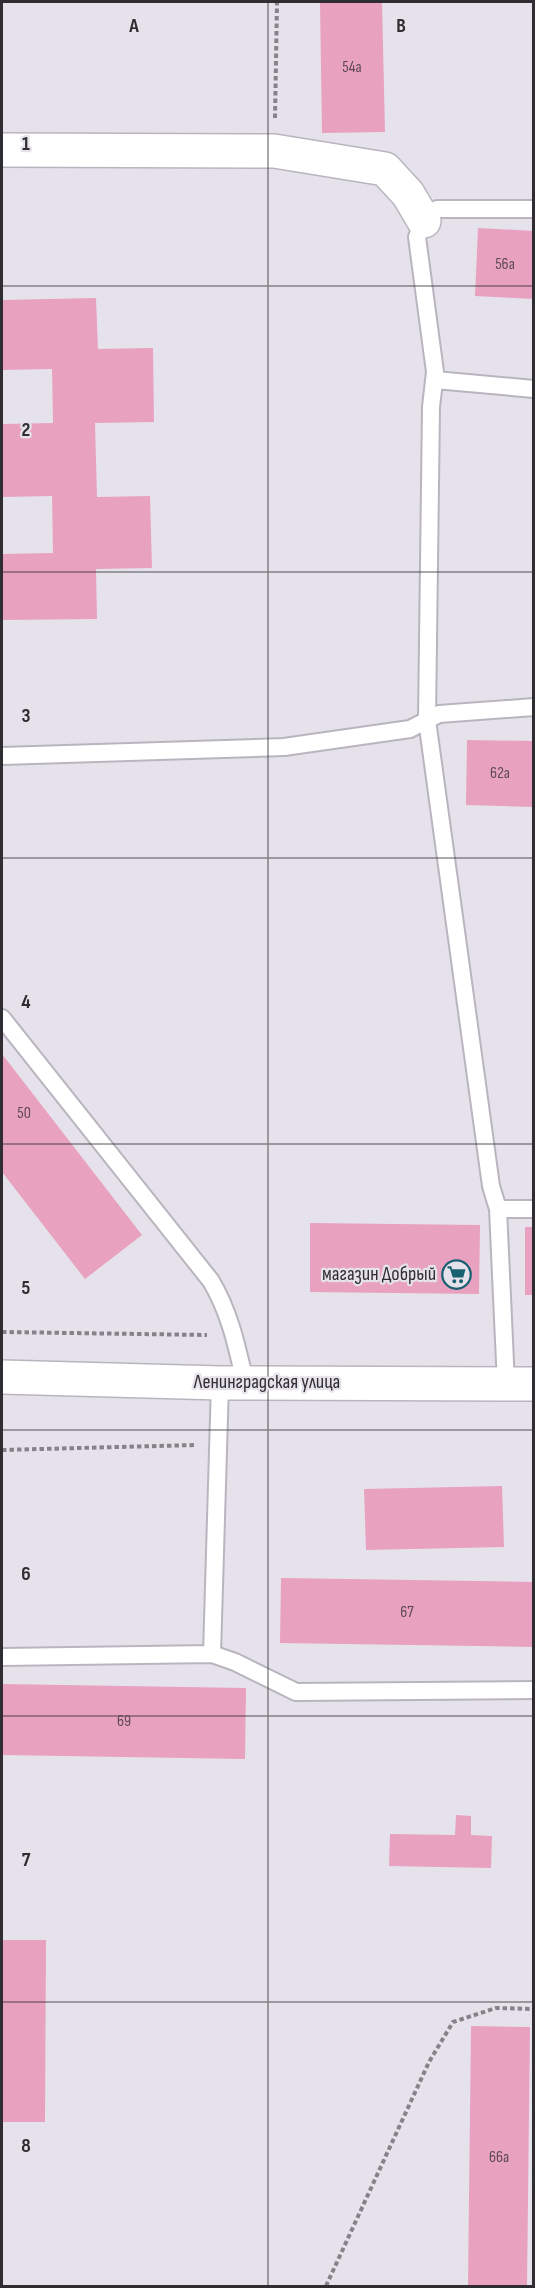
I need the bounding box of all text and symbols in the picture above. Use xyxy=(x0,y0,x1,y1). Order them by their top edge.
text: A xyxy=(128,14,139,38)
text: B xyxy=(396,14,406,38)
house number: 54а xyxy=(342,58,362,77)
text: 1 xyxy=(22,132,30,156)
house number: 56а xyxy=(495,255,515,274)
text: 2 xyxy=(22,418,30,442)
text: 3 xyxy=(22,704,31,728)
house number: 62а xyxy=(490,764,510,783)
text: 4 xyxy=(21,990,31,1014)
house number: 50 xyxy=(17,1104,31,1123)
supermarket icon: магазин Добрый xyxy=(441,1258,473,1290)
place label: магазин Добрый xyxy=(322,1262,436,1286)
text: 5 xyxy=(22,1276,31,1300)
street label: Ленинградская улица xyxy=(193,1370,340,1394)
text: 6 xyxy=(21,1562,31,1586)
house number: 67 xyxy=(400,1603,414,1622)
house number: 69 xyxy=(117,1712,131,1731)
text: 7 xyxy=(22,1848,31,1872)
text: 8 xyxy=(21,2134,31,2158)
house number: 66а xyxy=(489,2148,509,2167)

